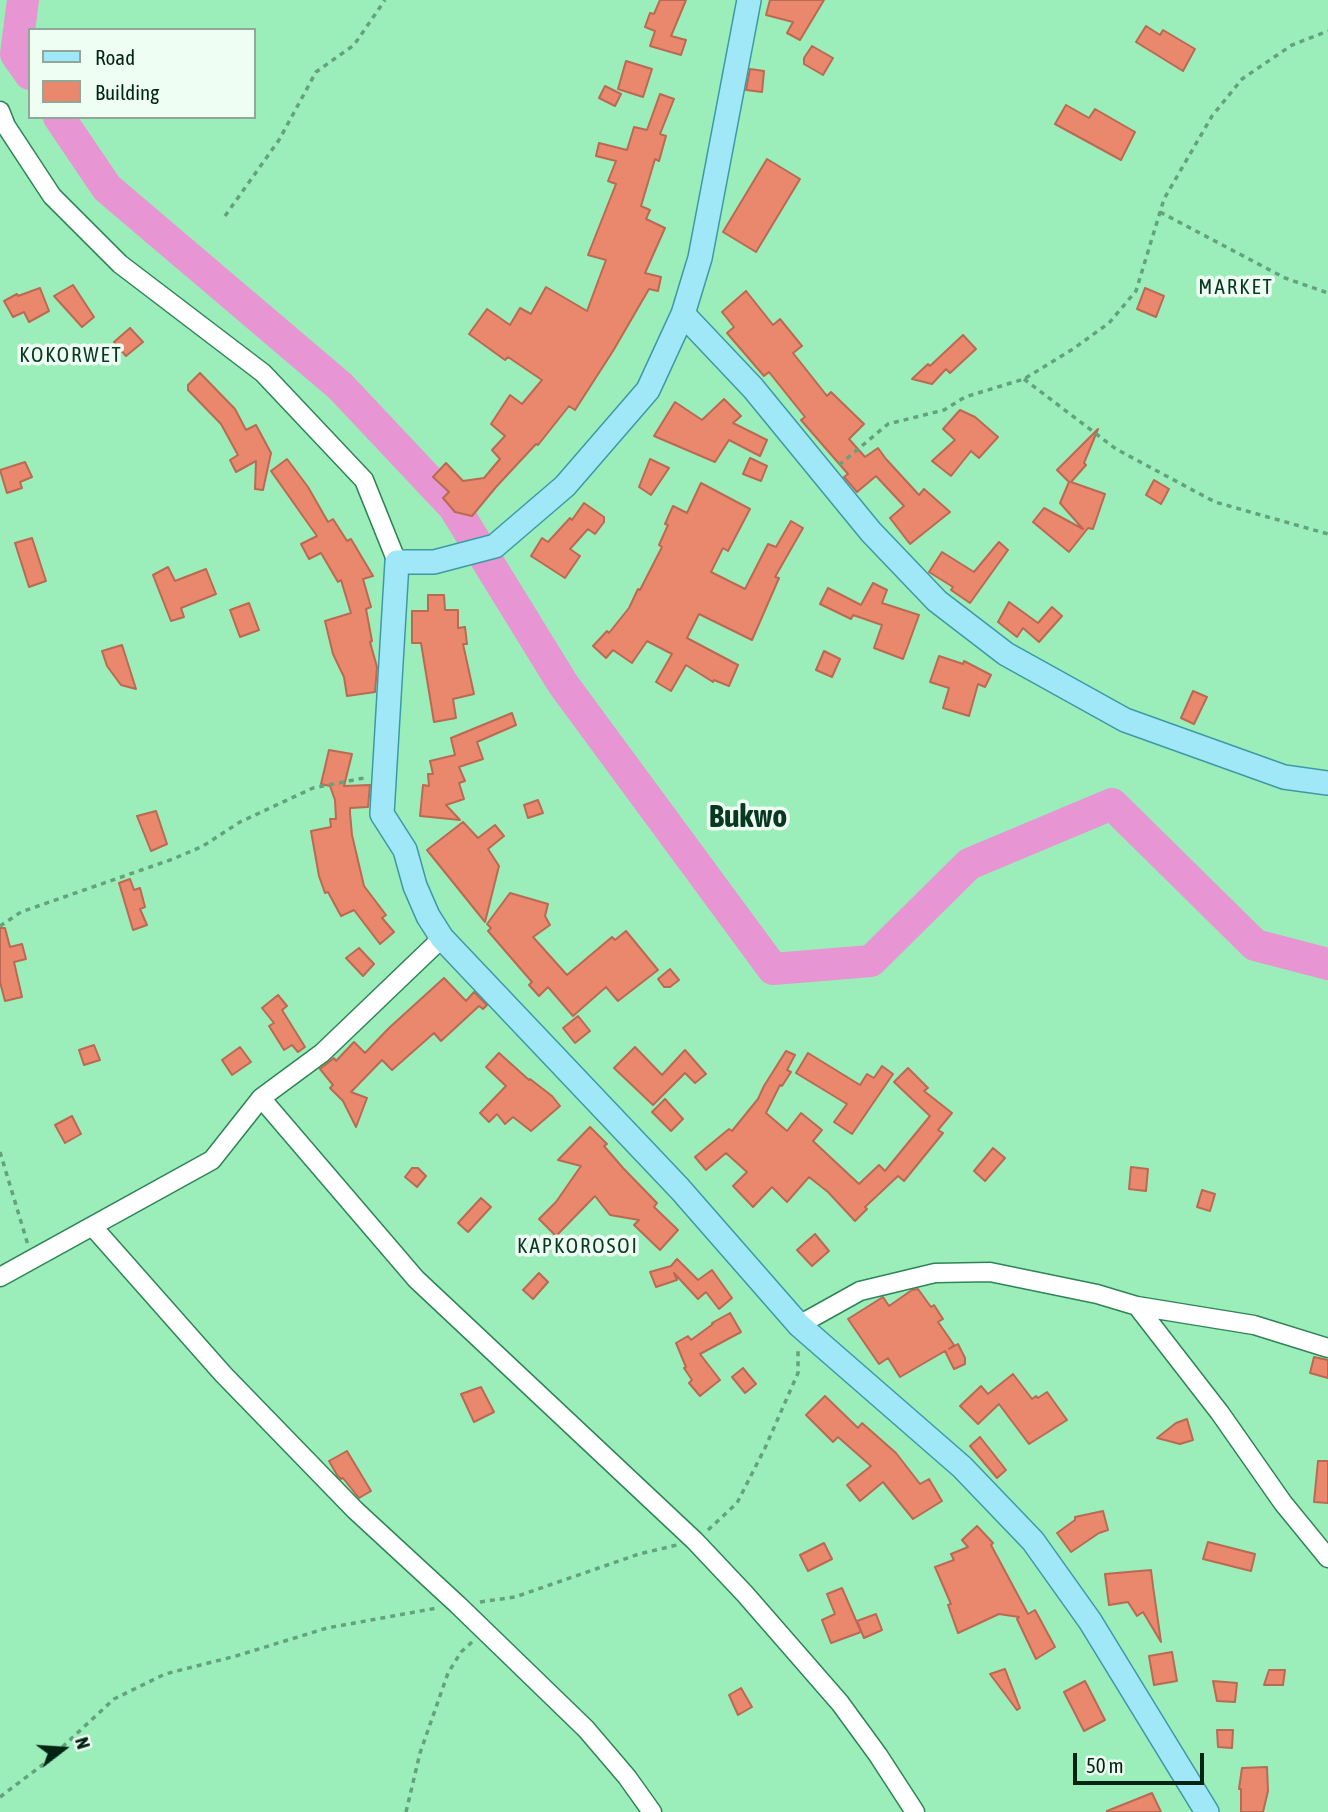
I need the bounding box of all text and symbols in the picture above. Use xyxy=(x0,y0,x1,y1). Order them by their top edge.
legend xyxy=(28,28,256,119)
text: Road xyxy=(95,45,135,69)
text: Building xyxy=(95,80,159,104)
district label: MARKET xyxy=(1199,274,1273,300)
district label: KOKORWET xyxy=(20,342,122,368)
district label: Bukwo xyxy=(709,798,787,836)
district label: KAPKOROSOI xyxy=(518,1233,638,1259)
north arrow xyxy=(28,1714,98,1784)
text: N xyxy=(71,1734,95,1751)
scale bar xyxy=(1076,1738,1207,1782)
text: 50 m xyxy=(1086,1753,1124,1777)

